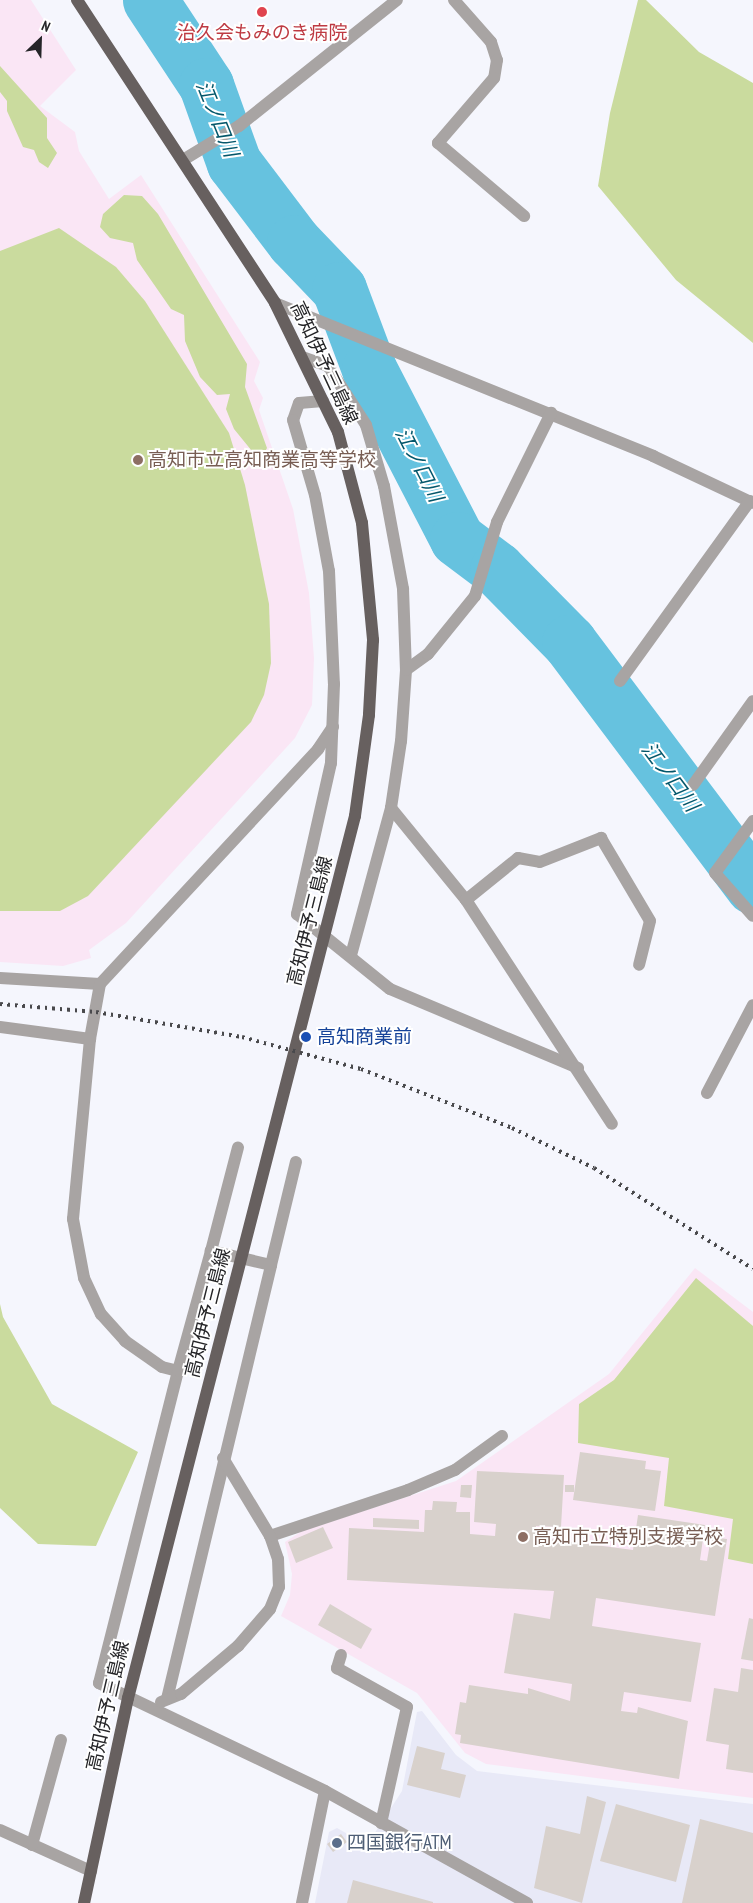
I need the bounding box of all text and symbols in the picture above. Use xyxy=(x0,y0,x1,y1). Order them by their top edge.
marker: 治久会もみのき病院 xyxy=(255,5,269,19)
north arrow xyxy=(15,15,65,65)
text: N xyxy=(39,17,53,36)
place label: 治久会もみのき病院 xyxy=(177,22,347,44)
water label: 江ノ口川 xyxy=(191,77,243,161)
street label: 高知伊予三島線 xyxy=(286,298,362,428)
water label: 江ノ口川 xyxy=(390,424,448,506)
place label: 高知市立高知商業高等学校 xyxy=(148,449,376,471)
marker: 高知市立高知商業高等学校 xyxy=(132,454,144,466)
water label: 江ノ口川 xyxy=(636,738,704,816)
street label: 高知伊予三島線 xyxy=(283,854,337,988)
place label: 高知商業前 xyxy=(317,1026,412,1048)
marker: 高知商業前 xyxy=(299,1030,313,1044)
street label: 高知伊予三島線 xyxy=(181,1246,235,1380)
place label: 高知市立特別支援学校 xyxy=(533,1526,723,1548)
marker: 高知市立特別支援学校 xyxy=(517,1531,529,1543)
street label: 高知伊予三島線 xyxy=(82,1639,134,1773)
place label: 四国銀行ATM xyxy=(347,1832,452,1854)
marker: 四国銀行ATM xyxy=(331,1837,343,1849)

